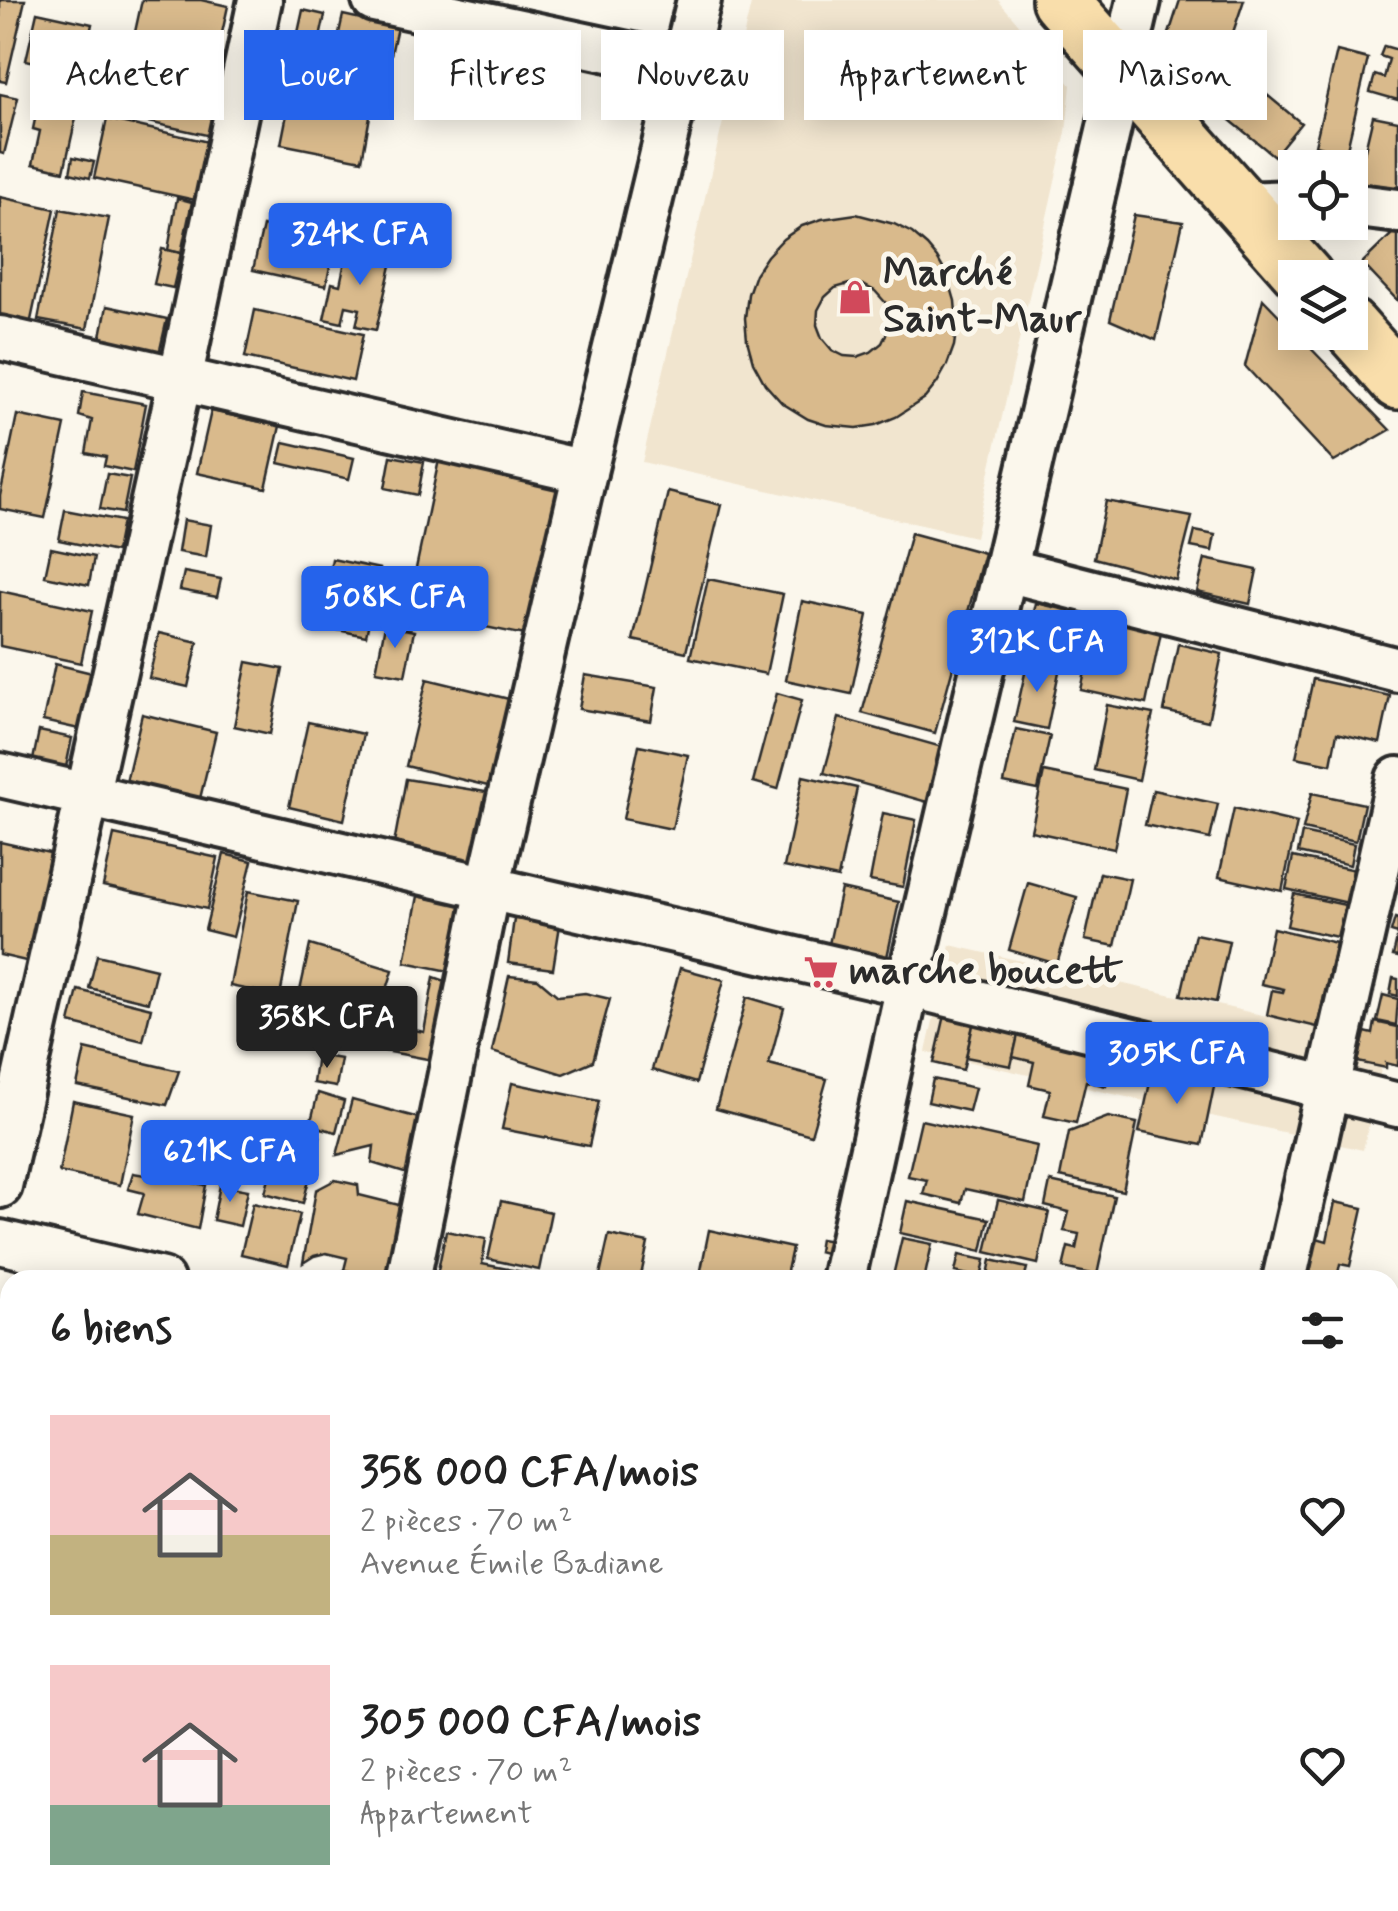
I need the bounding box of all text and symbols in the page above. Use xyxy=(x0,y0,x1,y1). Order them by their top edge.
chip: Acheter xyxy=(30,30,224,120)
chip: Louer xyxy=(244,30,394,120)
chip: Filtres xyxy=(414,30,581,120)
chip: Nouveau xyxy=(601,30,784,120)
chip: Appartement xyxy=(804,30,1063,120)
chip: Maison xyxy=(1083,30,1267,120)
map controls xyxy=(1278,150,1368,350)
button: locate xyxy=(1278,150,1368,240)
pin: 324K CFA xyxy=(257,203,463,288)
text: 324K CFA xyxy=(291,214,429,256)
place label: Marché Saint-Maur xyxy=(883,248,1083,346)
button: layers xyxy=(1278,260,1368,350)
shop icon: Marché Saint-Maur xyxy=(836,278,874,316)
pin: 508K CFA xyxy=(292,566,498,651)
text: 508K CFA xyxy=(323,577,467,619)
pin: 312K CFA xyxy=(934,610,1140,695)
text: 312K CFA xyxy=(969,621,1105,663)
place label: marche boucett xyxy=(849,946,1124,998)
supermarket icon: marche boucett xyxy=(802,953,840,991)
pin: 358K CFA xyxy=(224,986,430,1071)
text: 358K CFA xyxy=(258,997,396,1039)
pin: 305K CFA xyxy=(1074,1022,1280,1107)
text: 305K CFA xyxy=(1107,1033,1247,1075)
pin: 621K CFA xyxy=(127,1120,333,1205)
text: 621K CFA xyxy=(163,1131,297,1173)
text: 6 biens xyxy=(50,1303,172,1358)
icon: filters xyxy=(1295,1303,1350,1358)
text: 358 000 CFA/mois xyxy=(360,1446,699,1501)
icon: home xyxy=(130,1455,250,1575)
icon: heart xyxy=(1295,1488,1350,1543)
text: 2 pièces · 70 m² xyxy=(360,1501,572,1543)
text: Avenue Émile Badiane xyxy=(360,1543,664,1585)
text: 305 000 CFA/mois xyxy=(360,1696,701,1751)
icon: home xyxy=(130,1705,250,1825)
icon: heart xyxy=(1295,1738,1350,1793)
text: 2 pièces · 70 m² xyxy=(360,1751,572,1793)
text: Appartement xyxy=(360,1793,533,1835)

